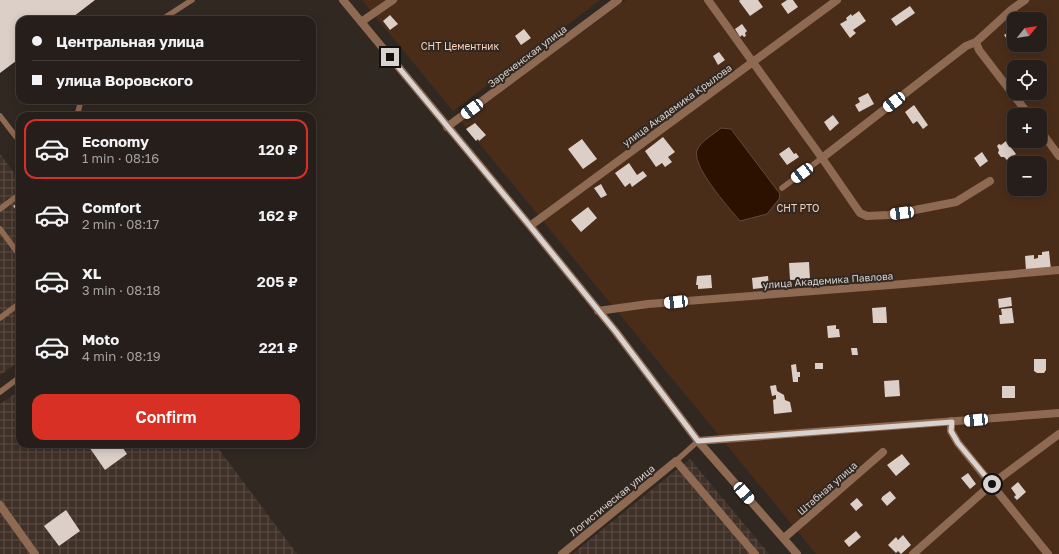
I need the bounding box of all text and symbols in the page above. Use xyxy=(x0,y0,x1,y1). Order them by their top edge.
north arrow xyxy=(1007,12,1047,52)
map controls xyxy=(1007,12,1047,196)
street label: Зареченская улица xyxy=(485,22,569,90)
text: Центральная улица xyxy=(56,32,204,50)
park label: СНТ Цементник xyxy=(421,40,499,52)
route end xyxy=(381,48,399,66)
button: locate xyxy=(1007,60,1047,100)
street label: улица Академика Крылова xyxy=(620,61,734,149)
text: улица Воровского xyxy=(56,71,193,89)
car xyxy=(881,90,907,114)
car xyxy=(459,97,485,121)
button: + xyxy=(1007,108,1047,148)
icon: car xyxy=(34,131,70,167)
text: Economy xyxy=(82,132,149,150)
text: 120 ₽ xyxy=(258,140,298,158)
text: 1 min · 08:16 xyxy=(82,150,159,166)
button: − xyxy=(1007,156,1047,196)
car xyxy=(789,161,815,185)
icon: car xyxy=(34,197,70,233)
text: Comfort xyxy=(82,198,141,216)
park label: СНТ РТО xyxy=(777,202,819,214)
text: 162 ₽ xyxy=(258,206,298,224)
car xyxy=(889,206,915,220)
text: 2 min · 08:17 xyxy=(82,216,159,232)
icon: car xyxy=(34,263,70,299)
text: XL xyxy=(82,264,101,282)
street label: улица Академика Павлова xyxy=(762,269,894,291)
text: 205 ₽ xyxy=(257,272,298,290)
text: 3 min · 08:18 xyxy=(82,282,160,298)
car xyxy=(663,295,689,309)
icon: car xyxy=(34,329,70,365)
text: Moto xyxy=(82,330,119,348)
text: 221 ₽ xyxy=(259,338,298,356)
text: 4 min · 08:19 xyxy=(82,348,161,364)
button: Confirm xyxy=(32,394,300,440)
car xyxy=(964,413,988,427)
street label: Штабная улица xyxy=(795,459,859,517)
street label: Логистическая улица xyxy=(567,462,657,538)
route start xyxy=(983,475,1001,493)
car xyxy=(732,480,756,506)

